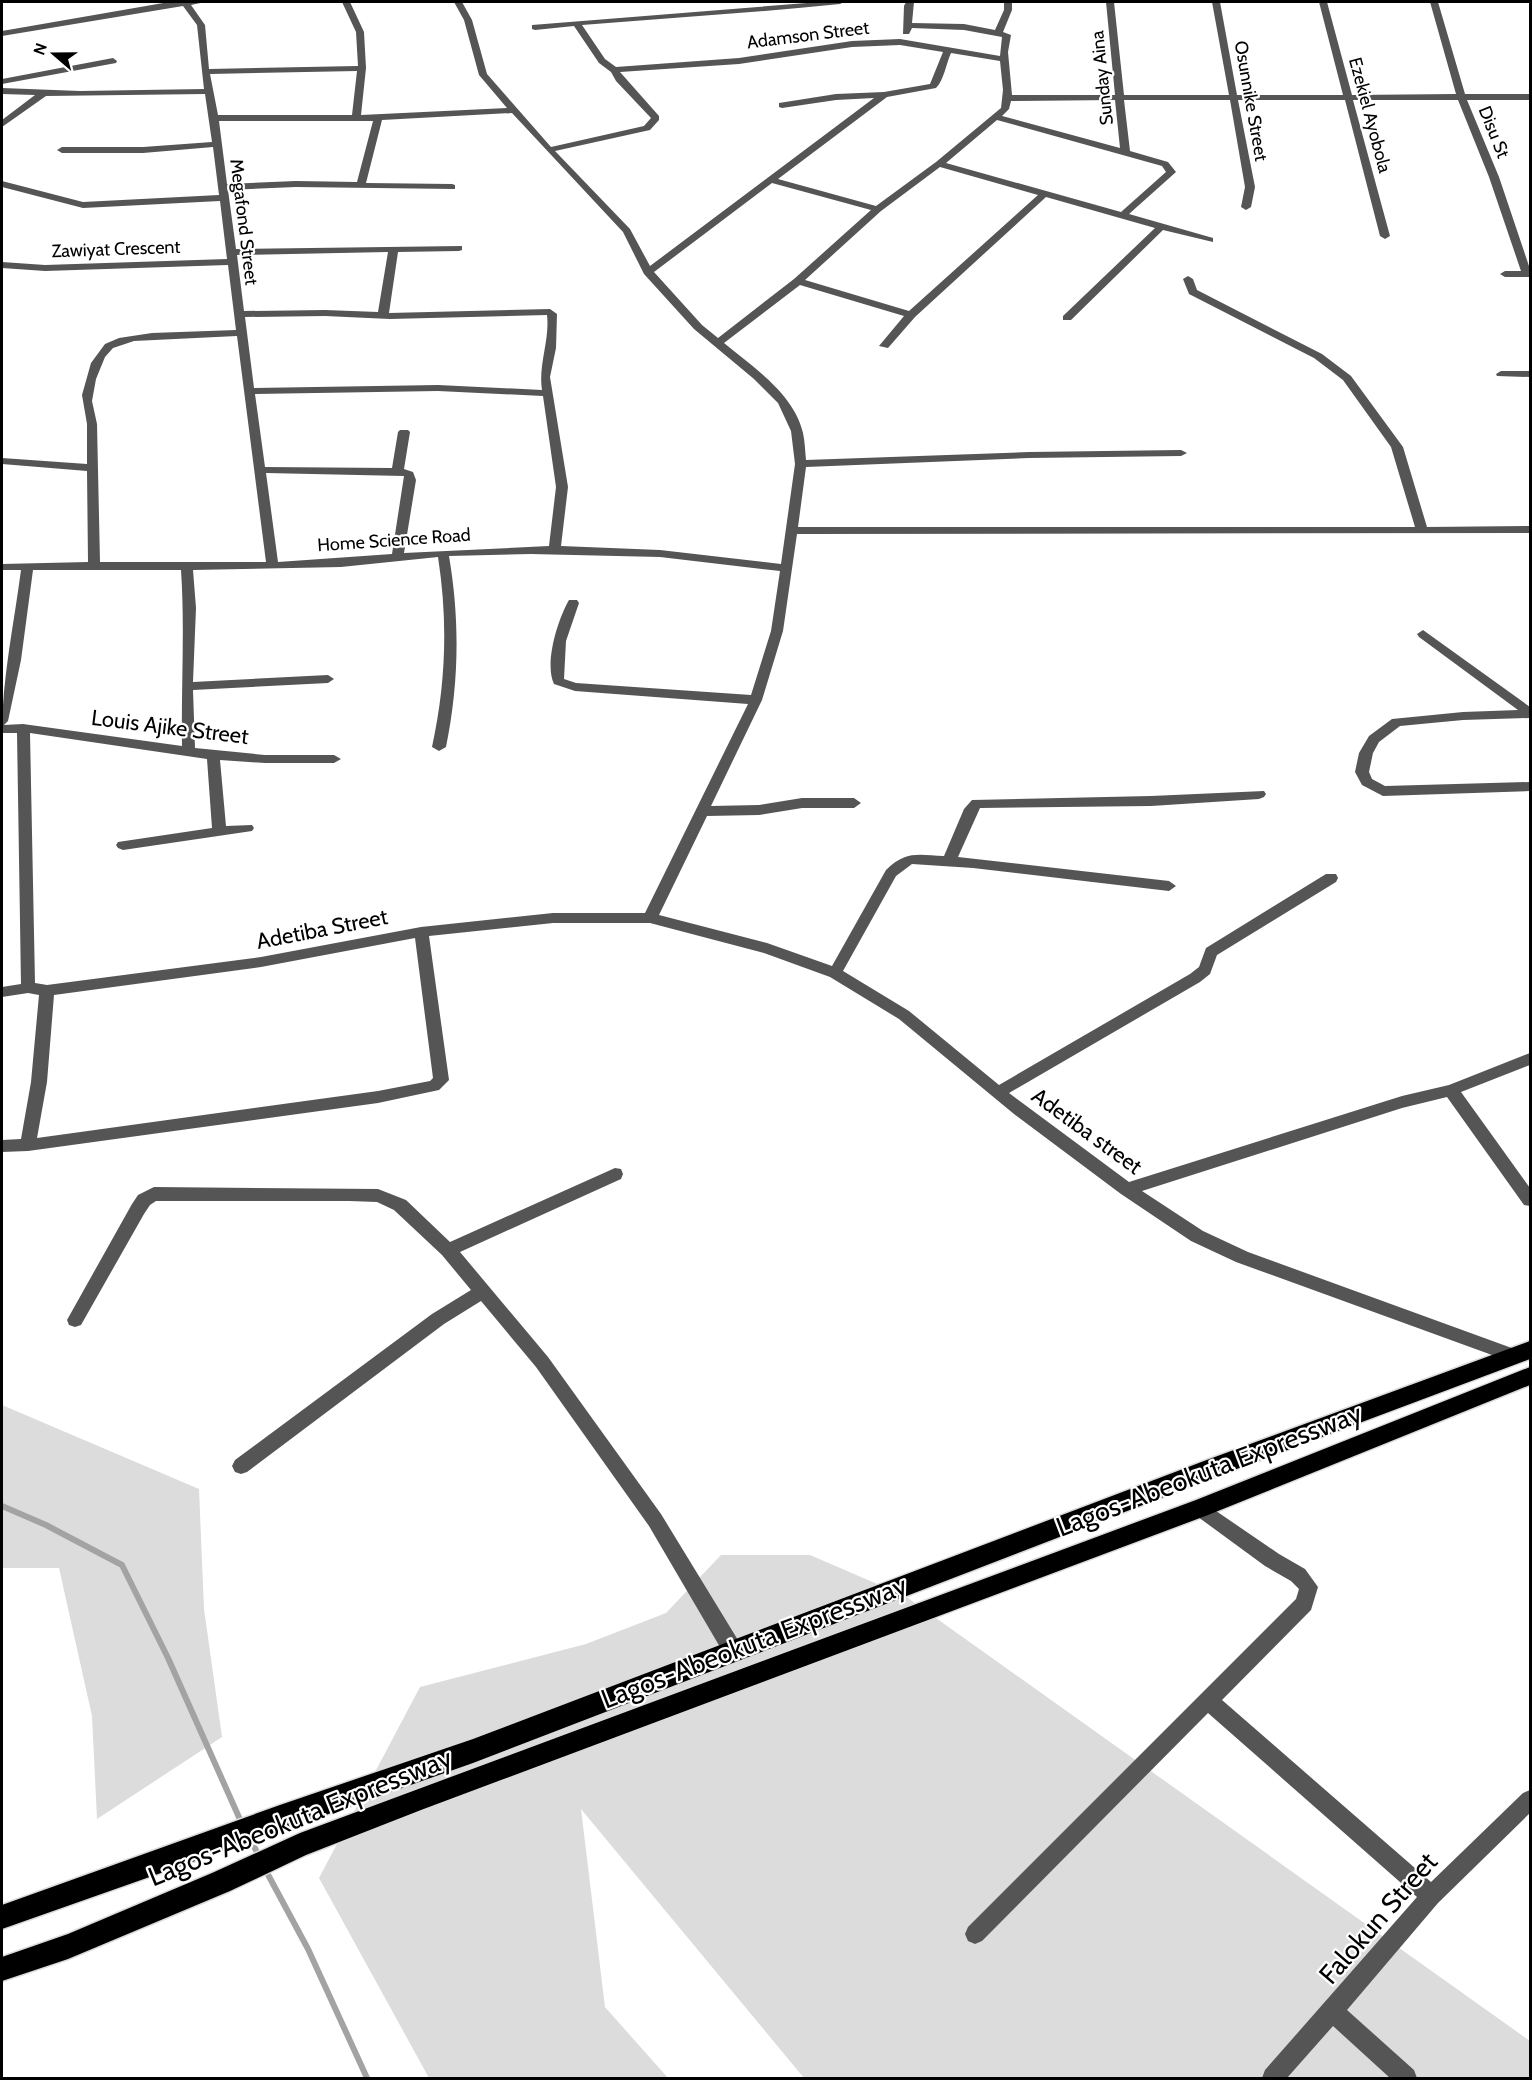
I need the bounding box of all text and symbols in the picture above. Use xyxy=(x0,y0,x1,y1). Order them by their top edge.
street label: Adamson Street xyxy=(746,17,870,53)
north arrow xyxy=(24,24,84,84)
street label: Sunday Aina xyxy=(1086,29,1118,126)
street label: Osunnike Street xyxy=(1230,39,1272,163)
text: N xyxy=(30,40,51,58)
street label: Ezekiel Ayobola xyxy=(1344,55,1396,176)
street label: Disu St xyxy=(1474,103,1514,161)
street label: Megafond Street xyxy=(225,158,263,286)
street label: Zawiyat Crescent xyxy=(51,236,181,262)
street label: Home Science Road xyxy=(317,524,471,556)
street label: Louis Ajike Street xyxy=(90,704,251,750)
street label: Adetiba Street xyxy=(254,903,390,955)
street label: Adetiba street xyxy=(1027,1082,1148,1180)
street label: Lagos-Abeokuta Expressway xyxy=(1051,1396,1367,1544)
street label: Lagos-Abeokuta Expressway xyxy=(596,1568,912,1716)
street label: Lagos-Abeokuta Expressway xyxy=(143,1741,457,1893)
street label: Falokun Street xyxy=(1312,1846,1444,1990)

